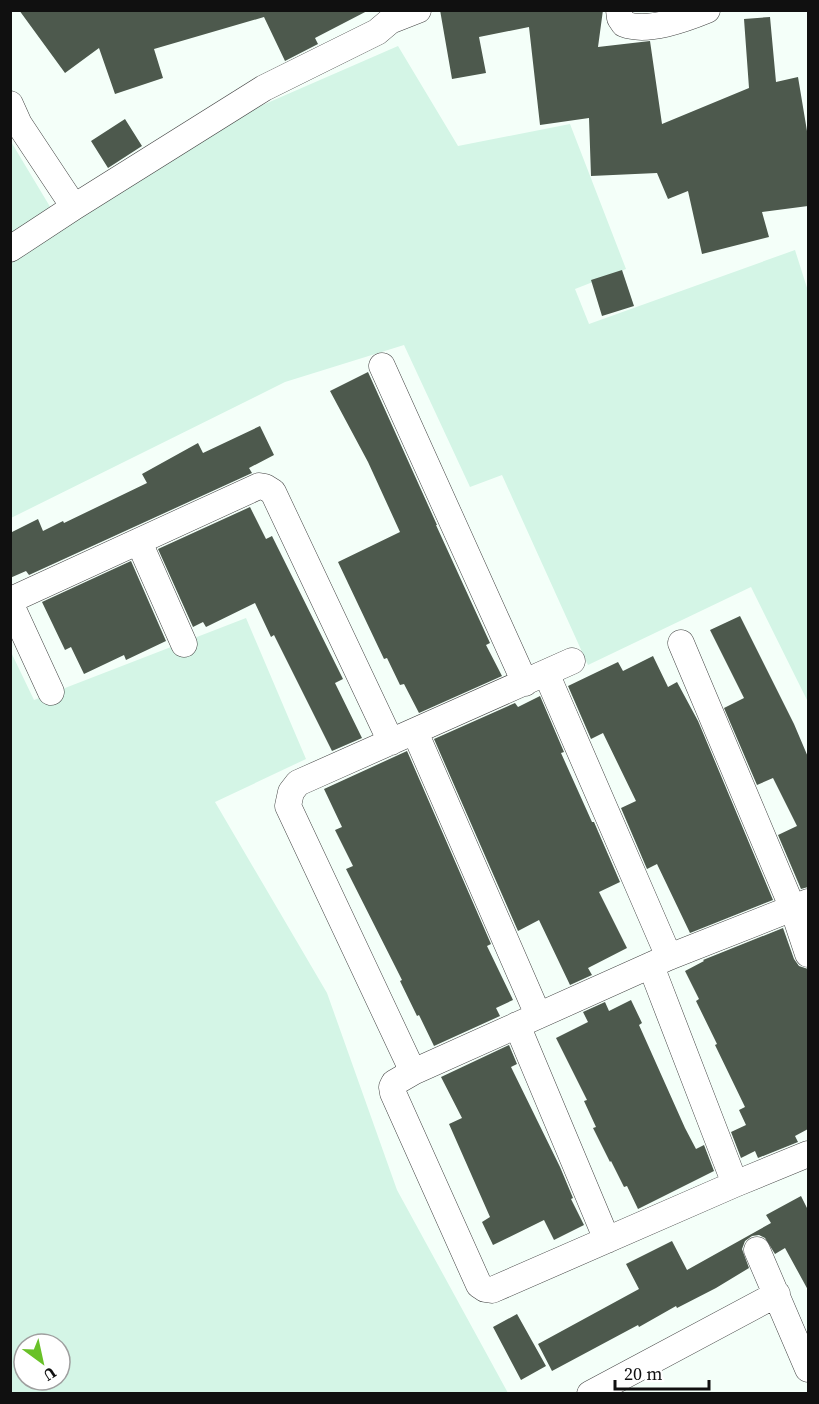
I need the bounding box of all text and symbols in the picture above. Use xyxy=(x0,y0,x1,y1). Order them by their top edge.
north arrow xyxy=(12,1332,72,1392)
scale bar xyxy=(615,1353,710,1391)
text: 20 m xyxy=(624,1361,662,1386)
text: U xyxy=(39,1362,61,1387)

